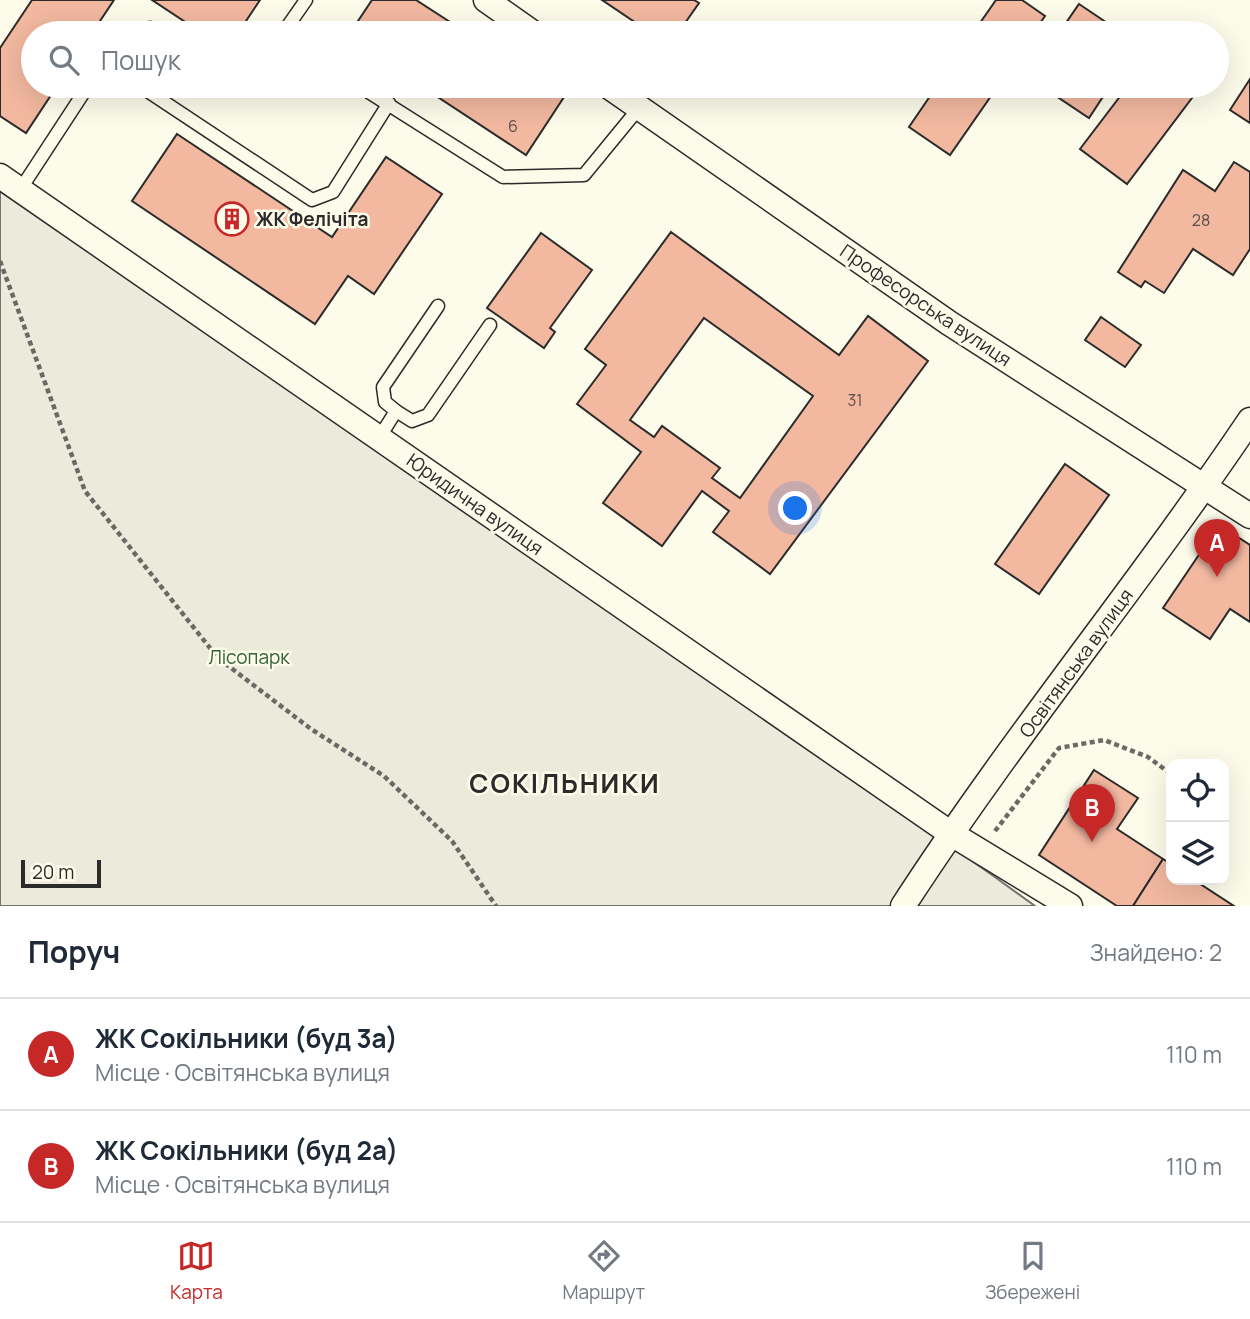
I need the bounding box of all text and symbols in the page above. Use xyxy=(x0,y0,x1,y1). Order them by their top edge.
search box xyxy=(21,21,1229,98)
icon: search xyxy=(45,41,83,79)
text: Пошук xyxy=(101,42,181,78)
house number: 6 xyxy=(508,115,518,137)
building icon: ЖК Фелічіта xyxy=(213,200,251,238)
place label: ЖК Фелічіта xyxy=(256,206,368,232)
house number: 28 xyxy=(1192,209,1210,231)
street label: Професорська вулиця xyxy=(835,238,1017,372)
house number: 31 xyxy=(847,389,863,411)
street label: Юридична вулиця xyxy=(401,447,549,561)
your location xyxy=(778,491,812,525)
pin: A xyxy=(1194,519,1240,577)
street label: Освітянська вулиця xyxy=(1013,583,1139,743)
park label: Лісопарк xyxy=(208,644,290,670)
map controls xyxy=(1166,759,1229,885)
button: locate xyxy=(1166,759,1229,822)
district label: СОКІЛЬНИКИ xyxy=(469,765,661,801)
pin: B xyxy=(1069,784,1115,842)
button: layers xyxy=(1166,822,1229,885)
scale bar xyxy=(21,857,102,889)
text: 20 m xyxy=(32,859,74,885)
text: Поруч xyxy=(28,931,120,972)
text: Знайдено: 2 xyxy=(1090,936,1222,968)
text: ЖК Сокільники (буд 3а) xyxy=(95,1020,398,1056)
text: A xyxy=(43,1038,59,1070)
text: 110 m xyxy=(1166,1038,1222,1070)
text: Місце · Освітянська вулиця xyxy=(95,1056,390,1088)
text: ЖК Сокільники (буд 2а) xyxy=(95,1132,398,1168)
text: B xyxy=(44,1150,58,1182)
text: 110 m xyxy=(1166,1150,1222,1182)
text: Місце · Освітянська вулиця xyxy=(95,1168,390,1200)
tab: Карта xyxy=(170,1237,223,1305)
tab: Маршрут xyxy=(563,1237,645,1305)
tab: Збережені xyxy=(985,1237,1080,1305)

